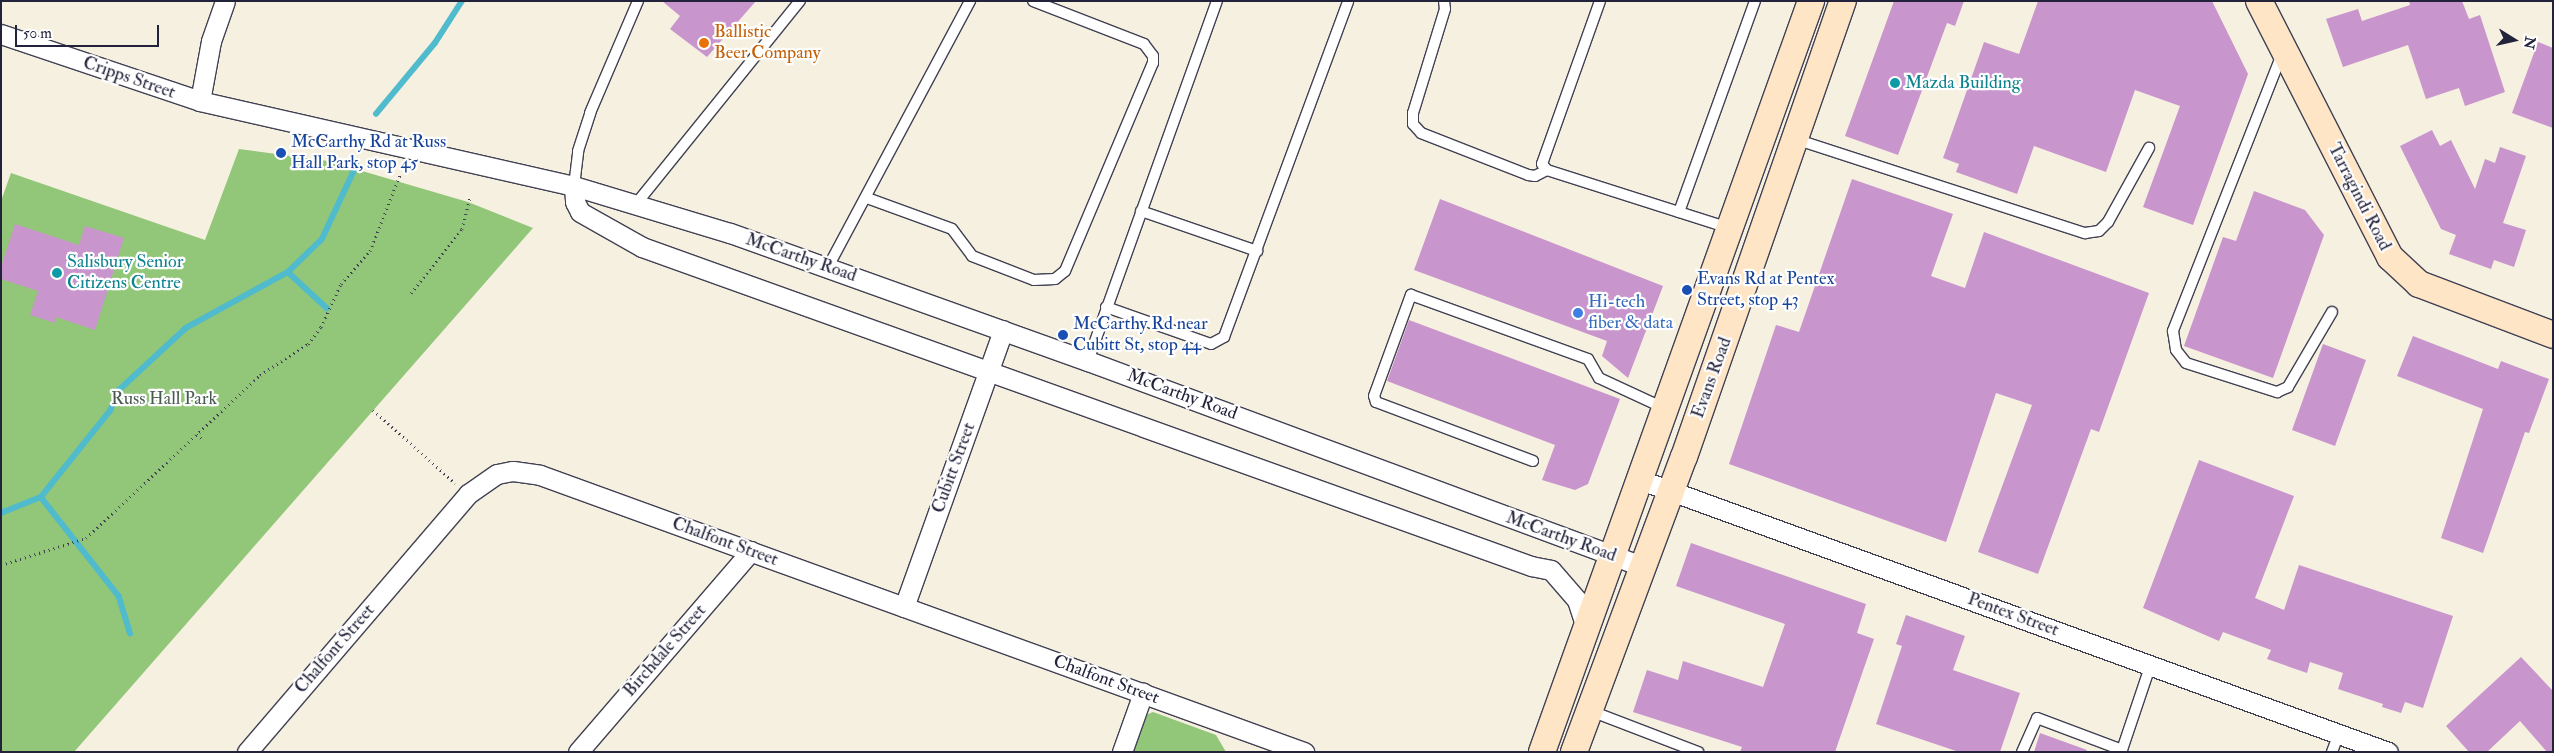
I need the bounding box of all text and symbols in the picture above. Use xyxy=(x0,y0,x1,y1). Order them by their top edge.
scale bar xyxy=(18,15,161,47)
north arrow xyxy=(2489,15,2539,65)
place label: Ballistic Beer Company xyxy=(714,22,821,64)
text: 50 m xyxy=(23,24,52,43)
text: N xyxy=(2520,35,2539,50)
marker: Ballistic Beer Company xyxy=(698,37,710,49)
street label: Cripps Street xyxy=(80,52,178,104)
place label: Mazda Building xyxy=(1905,72,2021,94)
marker: Mazda Building xyxy=(1889,77,1901,89)
place label: McCarthy Rd at Russ Hall Park, stop 45 xyxy=(291,132,446,174)
street label: Tarragindi Road xyxy=(2323,140,2395,254)
marker: McCarthy Rd at Russ Hall Park, stop 45 xyxy=(275,147,287,159)
street label: McCarthy Road xyxy=(743,229,859,287)
place label: Salisbury Senior Citizens Centre xyxy=(67,252,183,294)
marker: Salisbury Senior Citizens Centre xyxy=(51,267,63,279)
place label: Evans Rd at Pentex Street, stop 43 xyxy=(1697,269,1834,312)
marker: Evans Rd at Pentex Street, stop 43 xyxy=(1681,284,1693,296)
place label: Hi-tech fiber & data xyxy=(1588,292,1673,334)
marker: Hi-tech fiber & data xyxy=(1572,307,1584,319)
place label: McCarthy Rd near Cubitt St, stop 44 xyxy=(1073,314,1208,356)
marker: McCarthy Rd near Cubitt St, stop 44 xyxy=(1057,329,1069,341)
street label: Evans Road xyxy=(1687,335,1737,421)
street label: McCarthy Road xyxy=(1124,365,1240,425)
park label: Russ Hall Park xyxy=(111,388,217,410)
street label: Cubitt Street xyxy=(928,420,980,516)
street label: McCarthy Road xyxy=(1503,507,1619,567)
street label: Chalfont Street xyxy=(669,513,781,571)
street label: Pentex Street xyxy=(1965,589,2061,641)
street label: Chalfont Street xyxy=(290,600,380,698)
street label: Birchdale Street xyxy=(619,600,711,702)
street label: Chalfont Street xyxy=(1050,651,1162,709)

